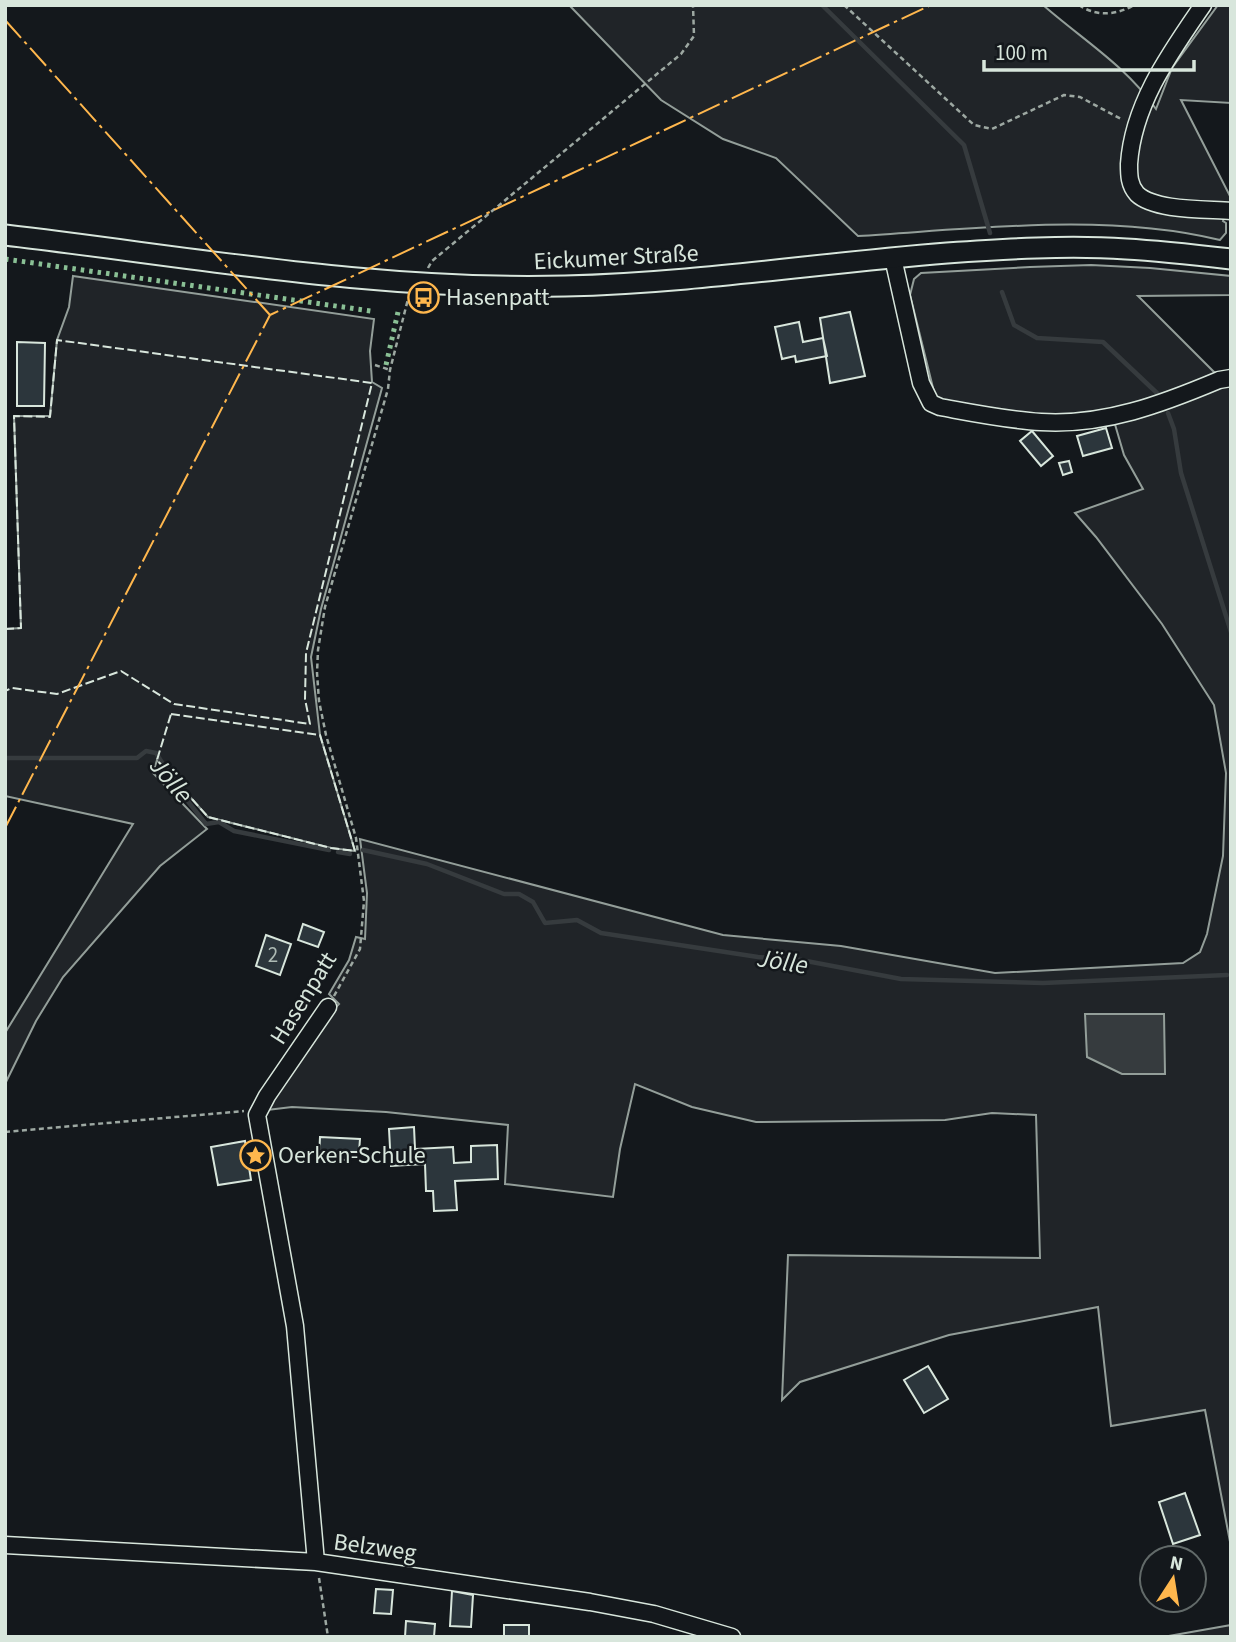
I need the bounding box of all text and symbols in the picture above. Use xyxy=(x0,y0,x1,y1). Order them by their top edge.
scale bar xyxy=(984,28,1194,72)
text: 100 m xyxy=(995,38,1048,68)
street label: Eickumer Straße xyxy=(533,236,699,279)
bus stop icon: Hasenpatt xyxy=(406,280,440,314)
place label: Hasenpatt xyxy=(446,280,549,315)
water label: Jölle xyxy=(141,748,202,812)
water label: Jölle xyxy=(754,939,811,984)
house number: 2 xyxy=(268,940,278,970)
street label: Hasenpatt xyxy=(261,945,346,1051)
place icon: Oerken-Schule xyxy=(238,1138,272,1172)
place label: Oerken-Schule xyxy=(278,1138,426,1173)
street label: Belzweg xyxy=(331,1524,419,1571)
north arrow xyxy=(1138,1544,1208,1614)
text: N xyxy=(1167,1549,1185,1578)

